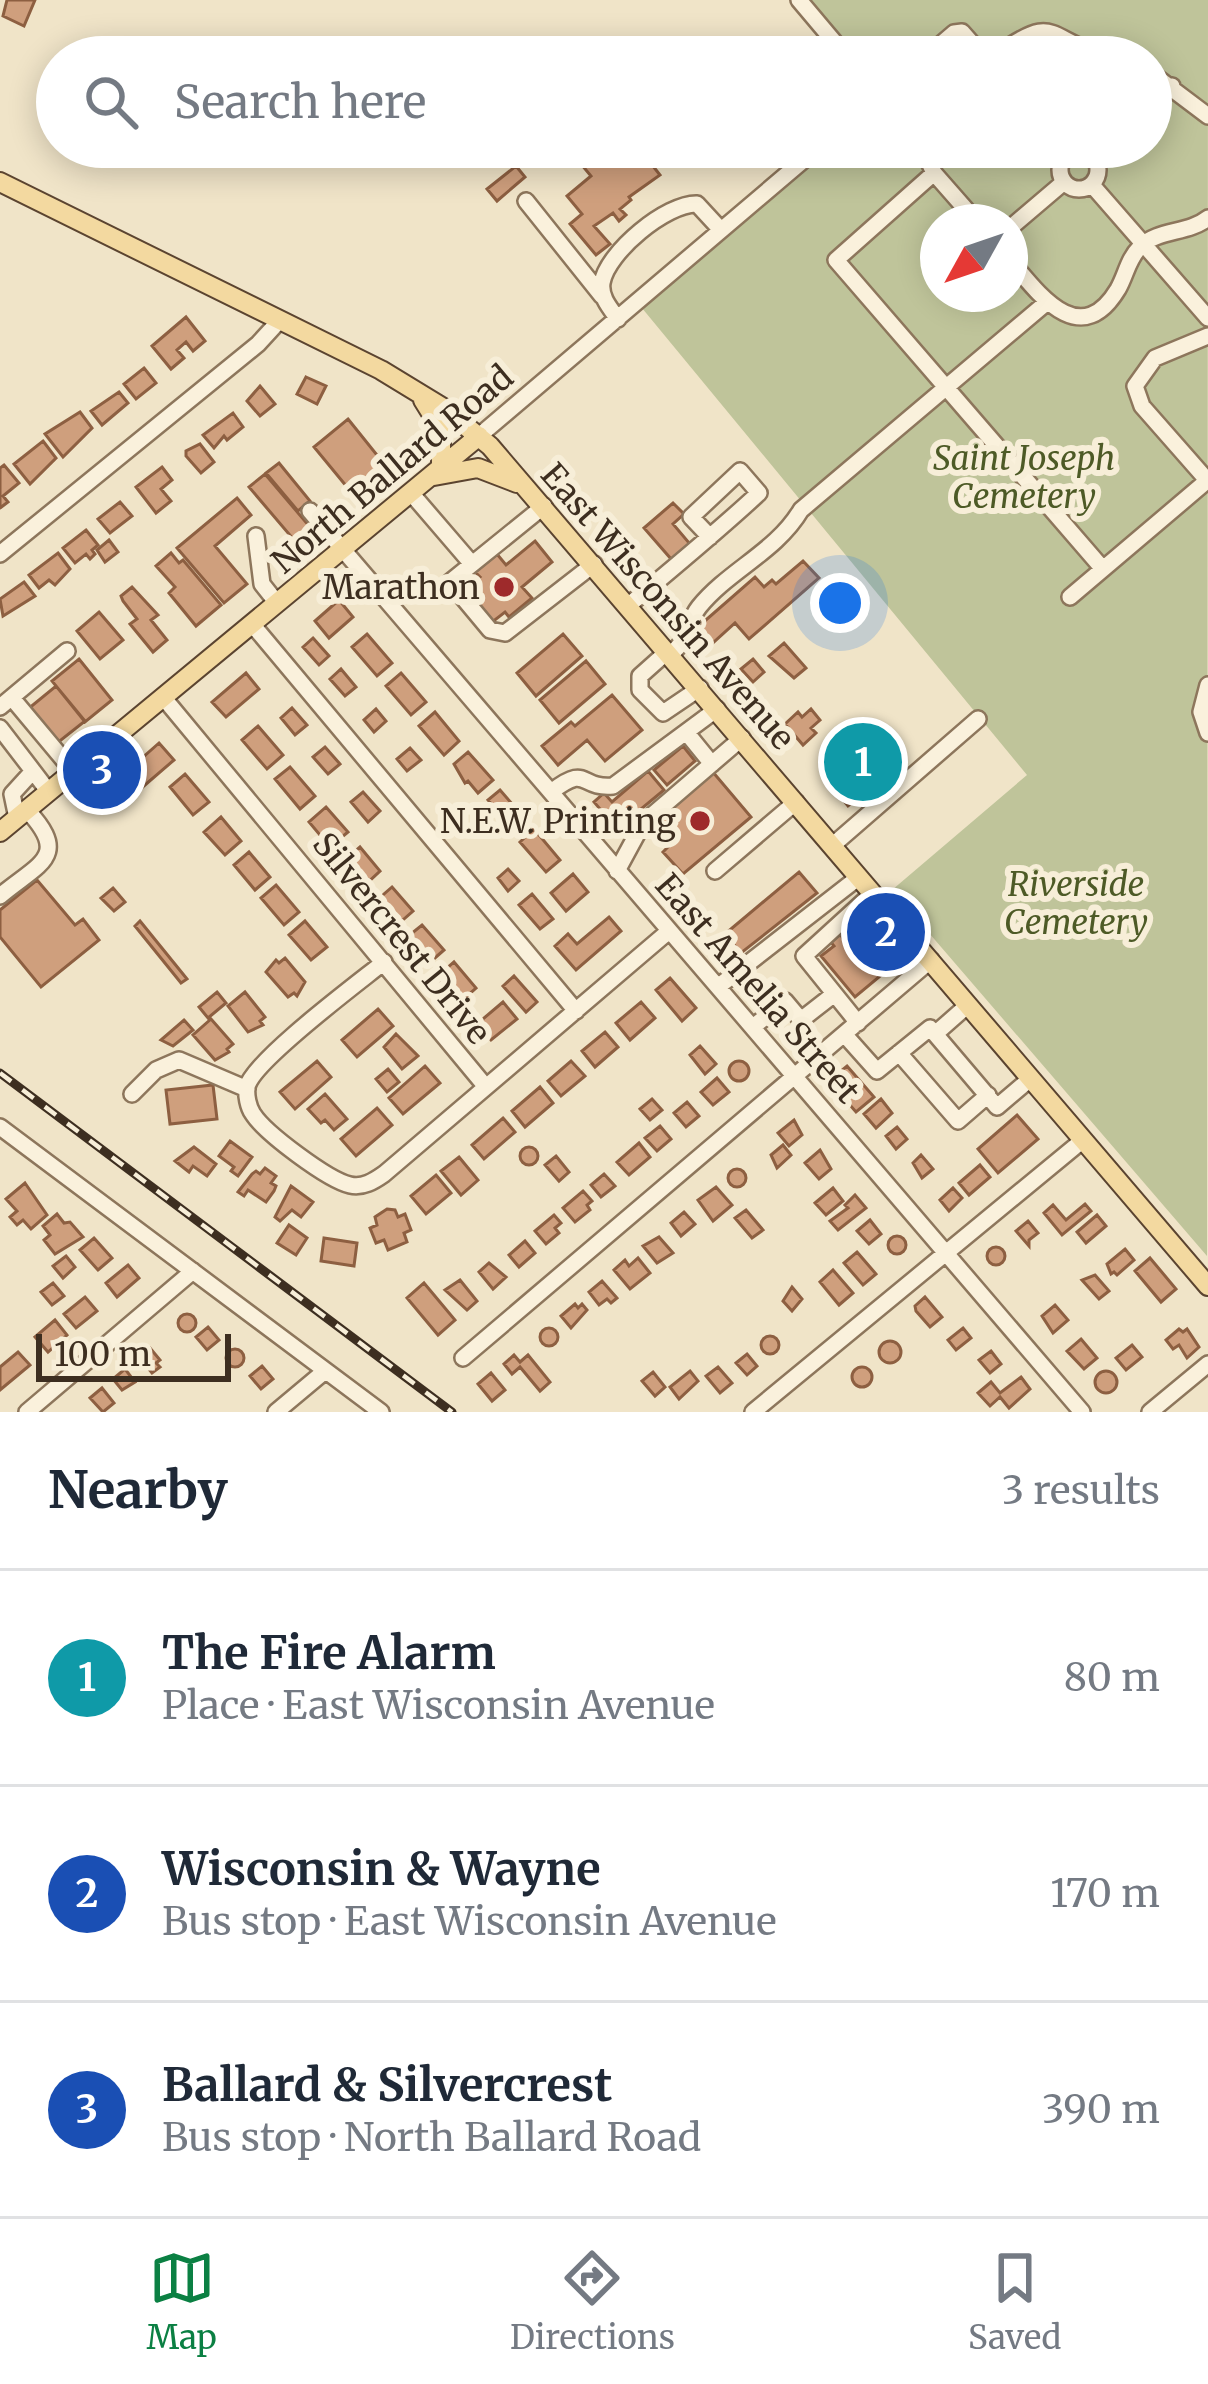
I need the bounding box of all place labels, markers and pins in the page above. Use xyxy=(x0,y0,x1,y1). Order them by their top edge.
place label: Marathon xyxy=(322,567,480,608)
marker: Marathon xyxy=(491,574,517,600)
pin: 1 xyxy=(824,717,902,807)
pin: 3 xyxy=(63,725,141,815)
place label: N.E.W. Printing xyxy=(440,801,676,842)
marker: N.E.W. Printing xyxy=(687,808,713,834)
pin: 2 xyxy=(847,887,925,977)

